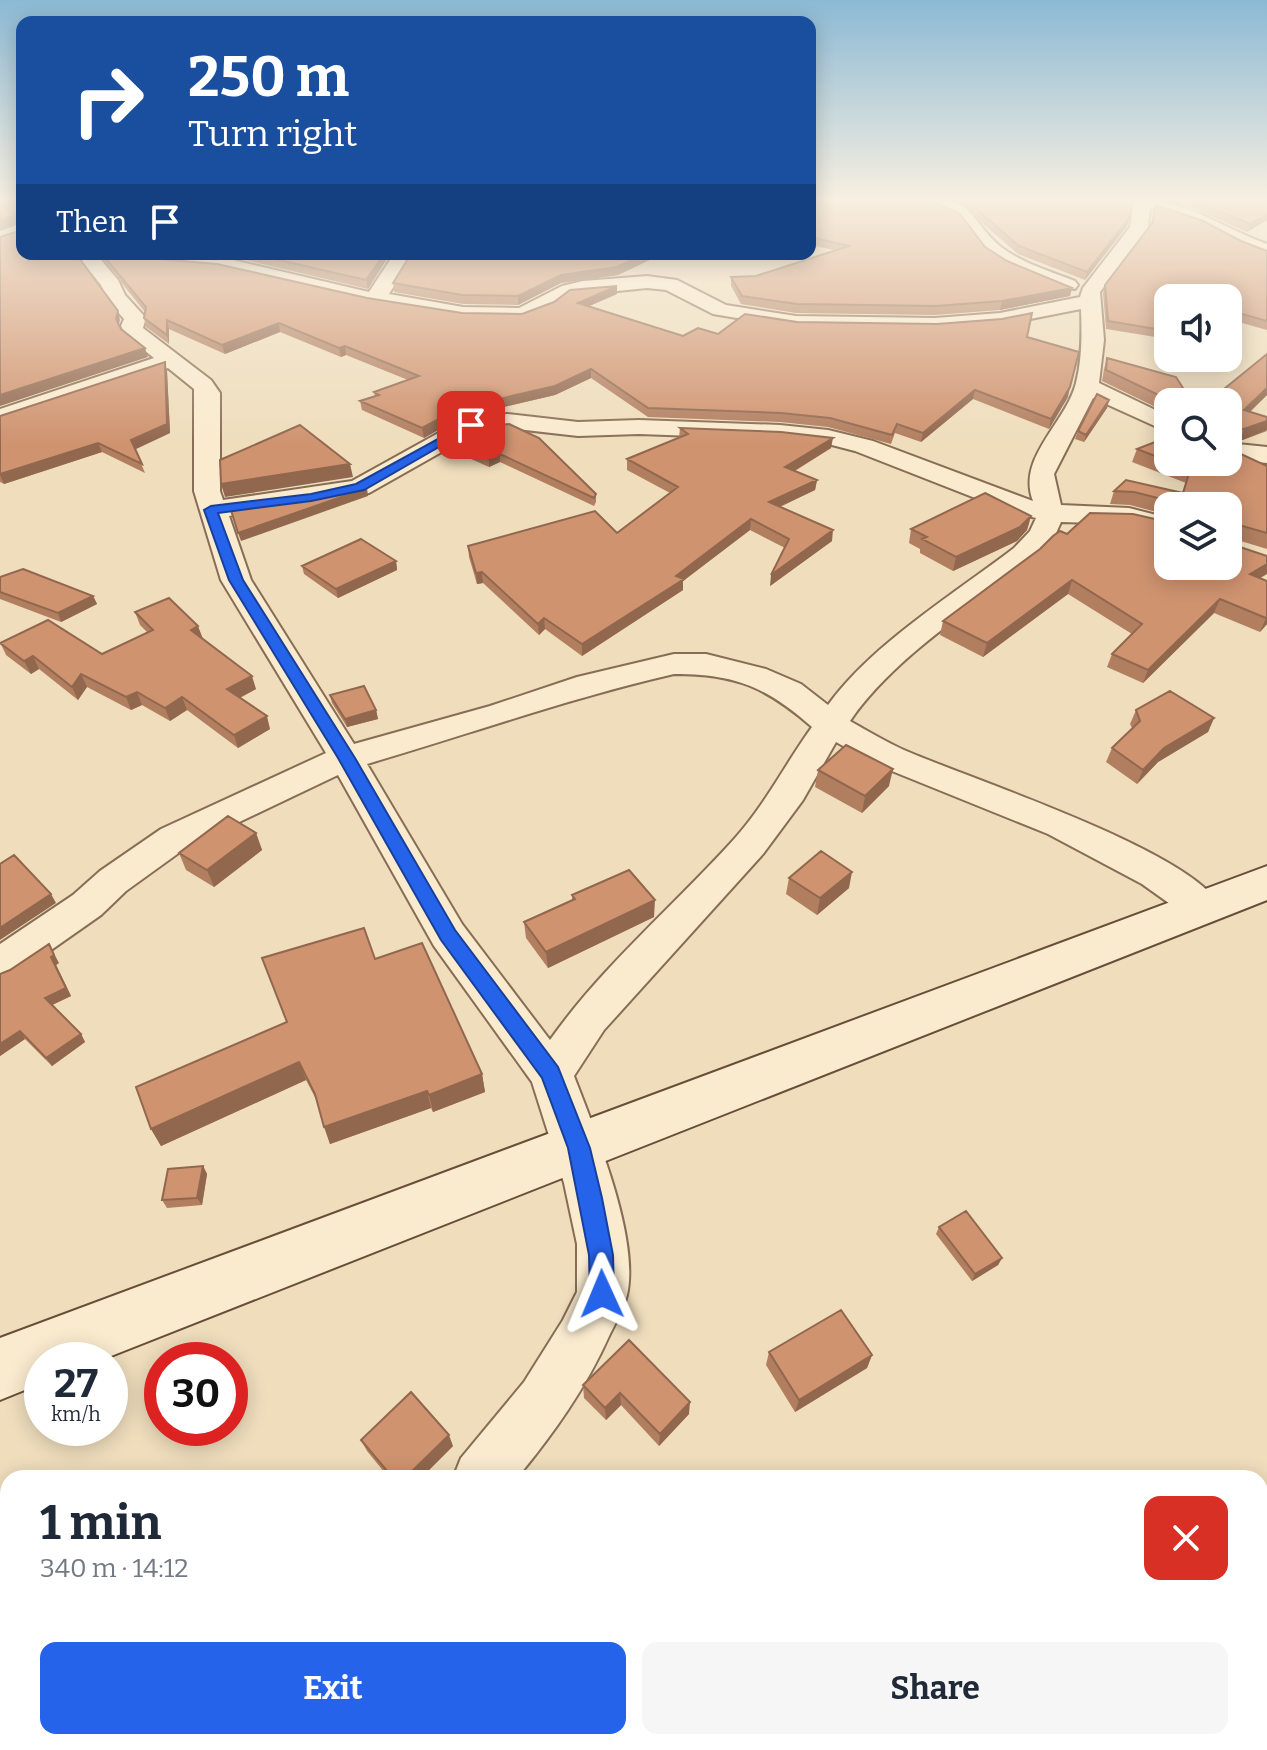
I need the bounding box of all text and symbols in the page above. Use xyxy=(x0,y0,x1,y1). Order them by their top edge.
text: 250 m xyxy=(188,44,349,111)
icon: right xyxy=(56,48,160,152)
text: Turn right xyxy=(188,112,357,156)
icon: arrive xyxy=(143,200,187,244)
text: Then xyxy=(56,204,127,240)
map controls xyxy=(1154,284,1242,580)
button: sound xyxy=(1154,284,1242,372)
button: search xyxy=(1154,388,1242,476)
pin xyxy=(437,391,505,459)
icon: arrive xyxy=(449,403,493,447)
button: layers xyxy=(1154,492,1242,580)
position arrow xyxy=(560,1252,644,1336)
speed limit sign: 30 xyxy=(144,1342,248,1446)
text: 27 xyxy=(54,1360,98,1408)
text: km/h xyxy=(51,1402,101,1426)
text: 1 min xyxy=(40,1494,161,1552)
button: close xyxy=(1144,1496,1228,1580)
text: 340 m · 14:12 xyxy=(40,1553,189,1584)
button: Exit xyxy=(40,1642,626,1734)
button: Share xyxy=(642,1642,1228,1734)

